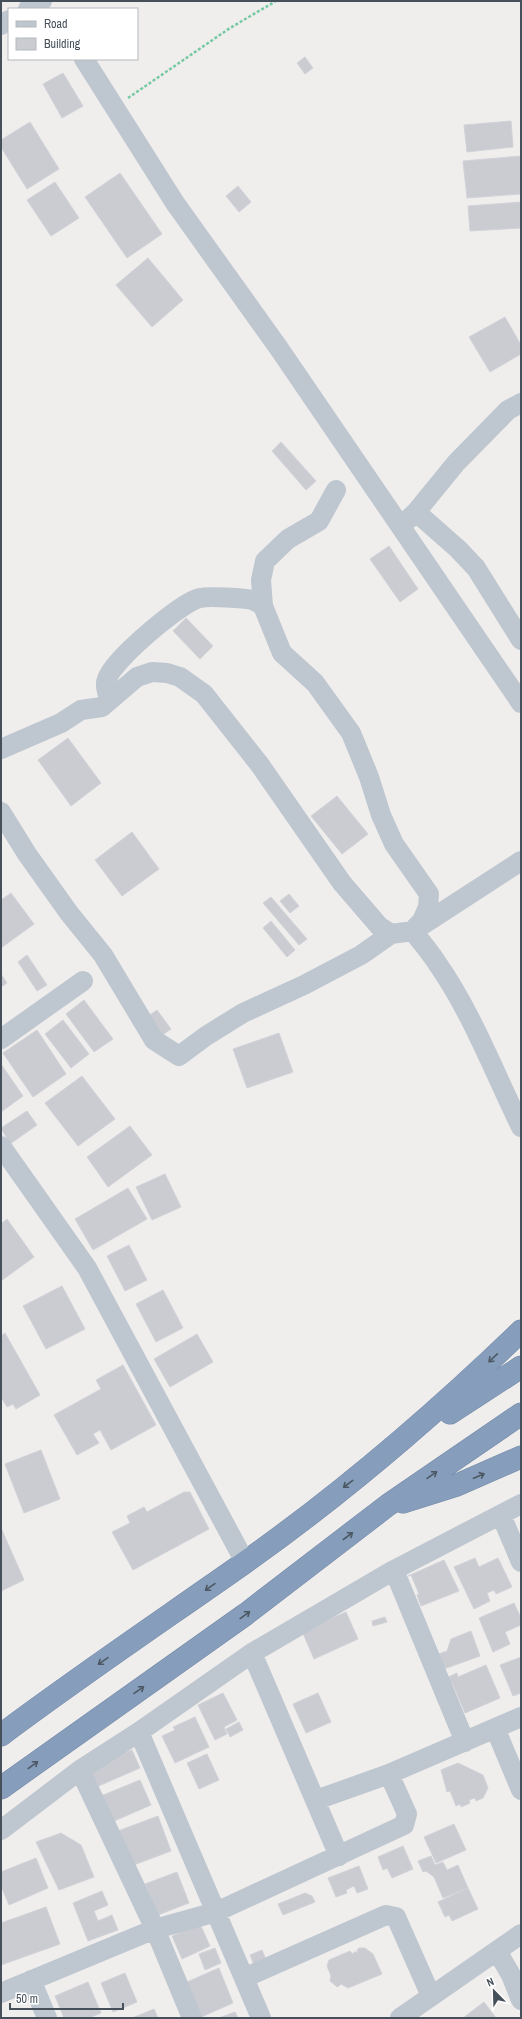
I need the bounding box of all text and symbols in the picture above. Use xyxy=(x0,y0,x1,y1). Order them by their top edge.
legend xyxy=(8,8,138,60)
text: Road xyxy=(44,16,68,32)
text: Building xyxy=(44,36,81,52)
one-way arrow xyxy=(488,1353,498,1363)
one-way arrow xyxy=(426,1471,437,1479)
one-way arrow xyxy=(472,1472,484,1479)
one-way arrow xyxy=(342,1480,353,1488)
one-way arrow xyxy=(343,1532,354,1540)
one-way arrow xyxy=(204,1583,215,1591)
one-way arrow xyxy=(239,1610,250,1619)
one-way arrow xyxy=(98,1657,109,1665)
one-way arrow xyxy=(133,1686,144,1694)
one-way arrow xyxy=(27,1761,38,1769)
north arrow xyxy=(474,1971,514,2011)
text: N xyxy=(484,1974,496,1990)
scale bar xyxy=(10,1985,123,2011)
text: 50 m xyxy=(16,1991,38,2007)

